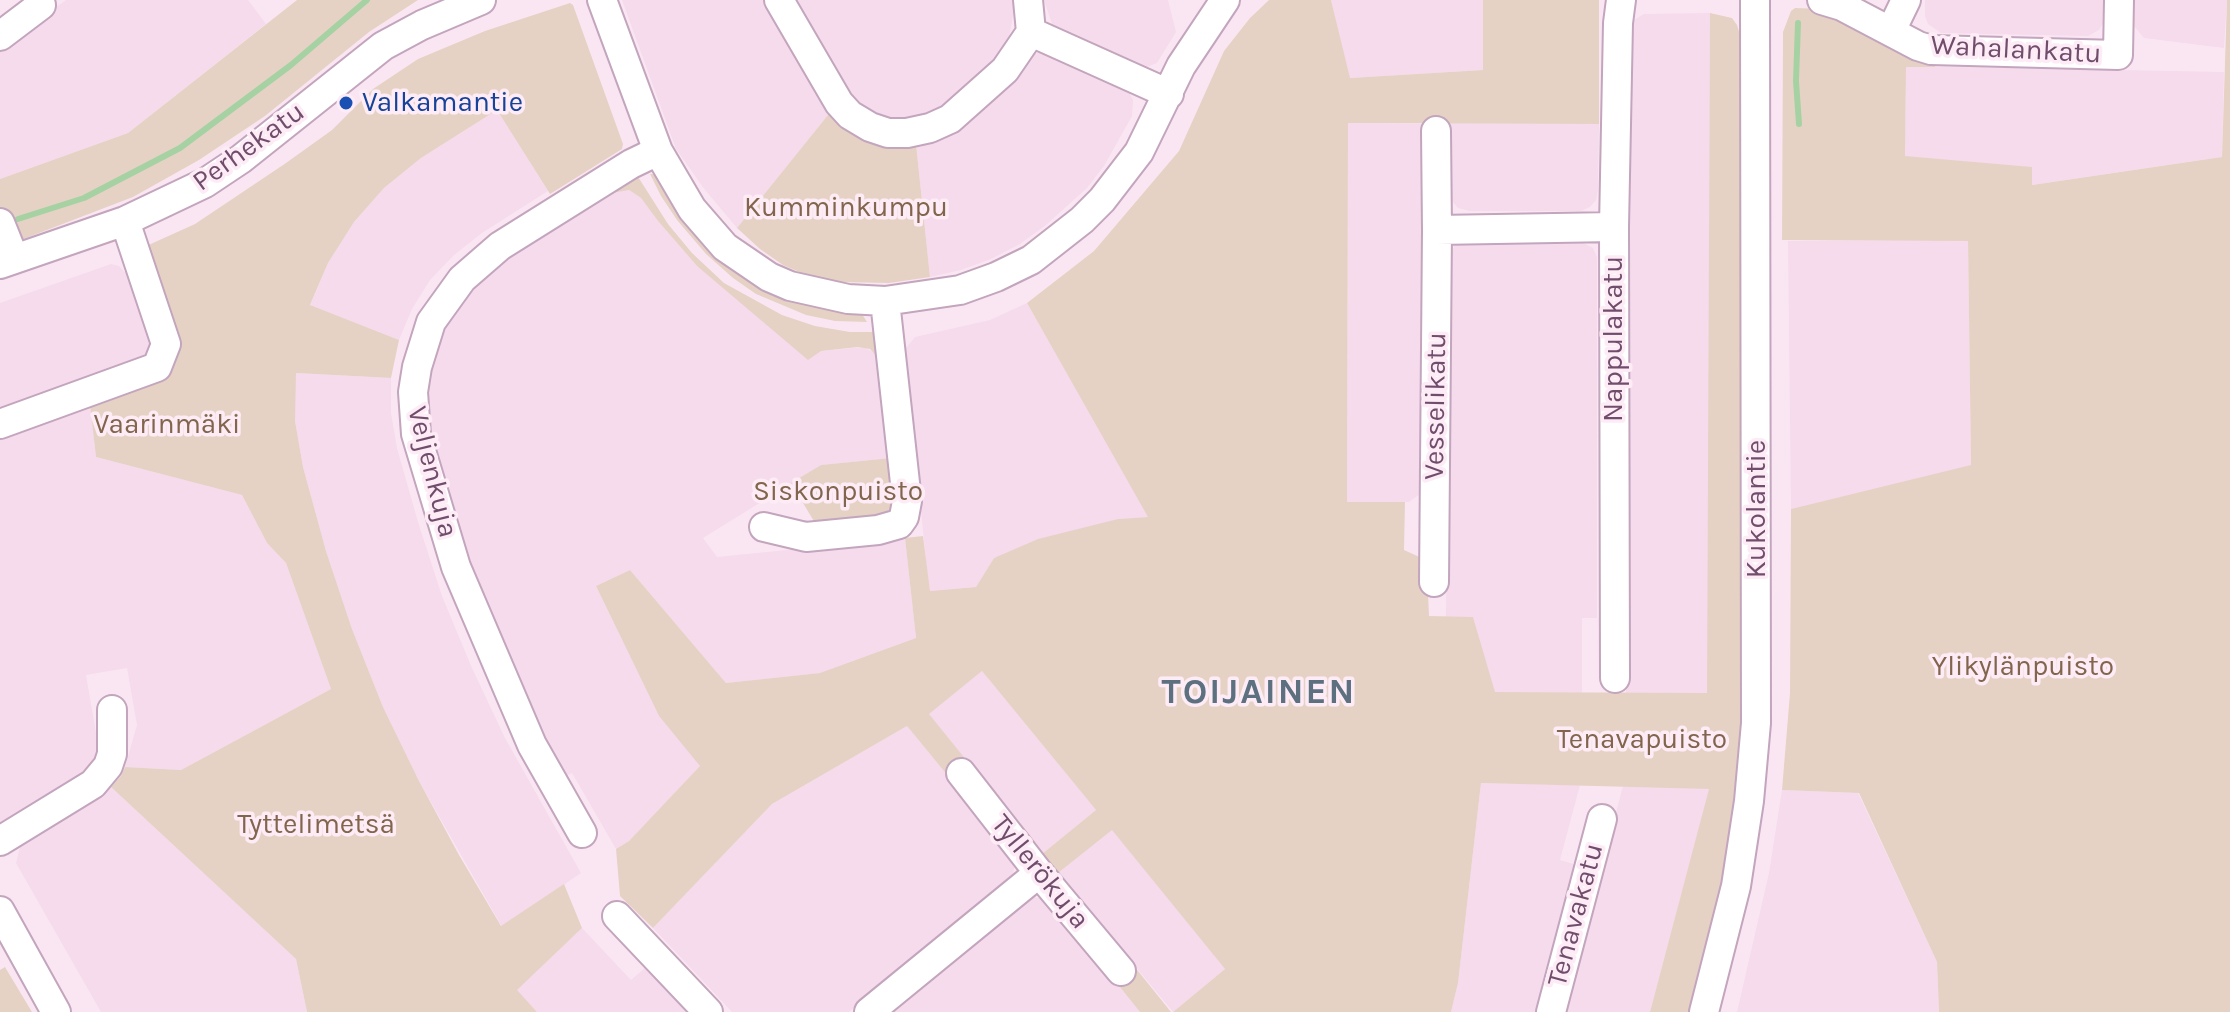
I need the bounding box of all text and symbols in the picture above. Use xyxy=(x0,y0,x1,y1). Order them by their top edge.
street label: Wahalankatu xyxy=(1930,29,2102,71)
place label: Valkamantie xyxy=(362,86,523,120)
marker: Valkamantie xyxy=(337,94,355,112)
street label: Perhekatu xyxy=(187,95,311,199)
park label: Kumminkumpu xyxy=(744,191,948,225)
street label: Nappulakatu xyxy=(1597,256,1631,422)
street label: Vesselikatu xyxy=(1418,332,1454,480)
street label: Veljenkuja xyxy=(399,403,465,541)
park label: Vaarinmäki xyxy=(94,408,240,442)
street label: Kukolantie xyxy=(1740,440,1774,578)
park label: Siskonpuisto xyxy=(753,475,923,509)
park label: Ylikylänpuisto xyxy=(1932,650,2114,684)
district label: TOIJAINEN xyxy=(1162,671,1356,715)
park label: Tenavapuisto xyxy=(1557,723,1727,757)
park label: Tyttelimetsä xyxy=(237,808,395,842)
street label: Tyllerökuja xyxy=(984,808,1096,936)
street label: Tenavakatu xyxy=(1541,840,1611,990)

